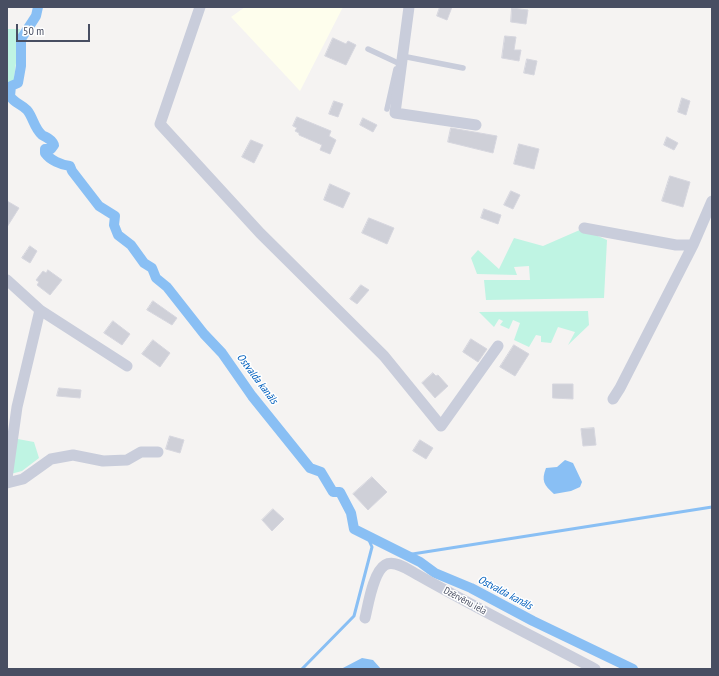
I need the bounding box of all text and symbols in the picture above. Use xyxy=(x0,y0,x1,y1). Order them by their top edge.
scale bar xyxy=(18,16,92,42)
text: 50 m xyxy=(23,23,44,38)
water label: Ostvalda kanāls xyxy=(234,351,280,407)
water label: Ostvalda kanāls xyxy=(476,573,534,613)
street label: Dzērvēnu iela xyxy=(441,585,489,617)

